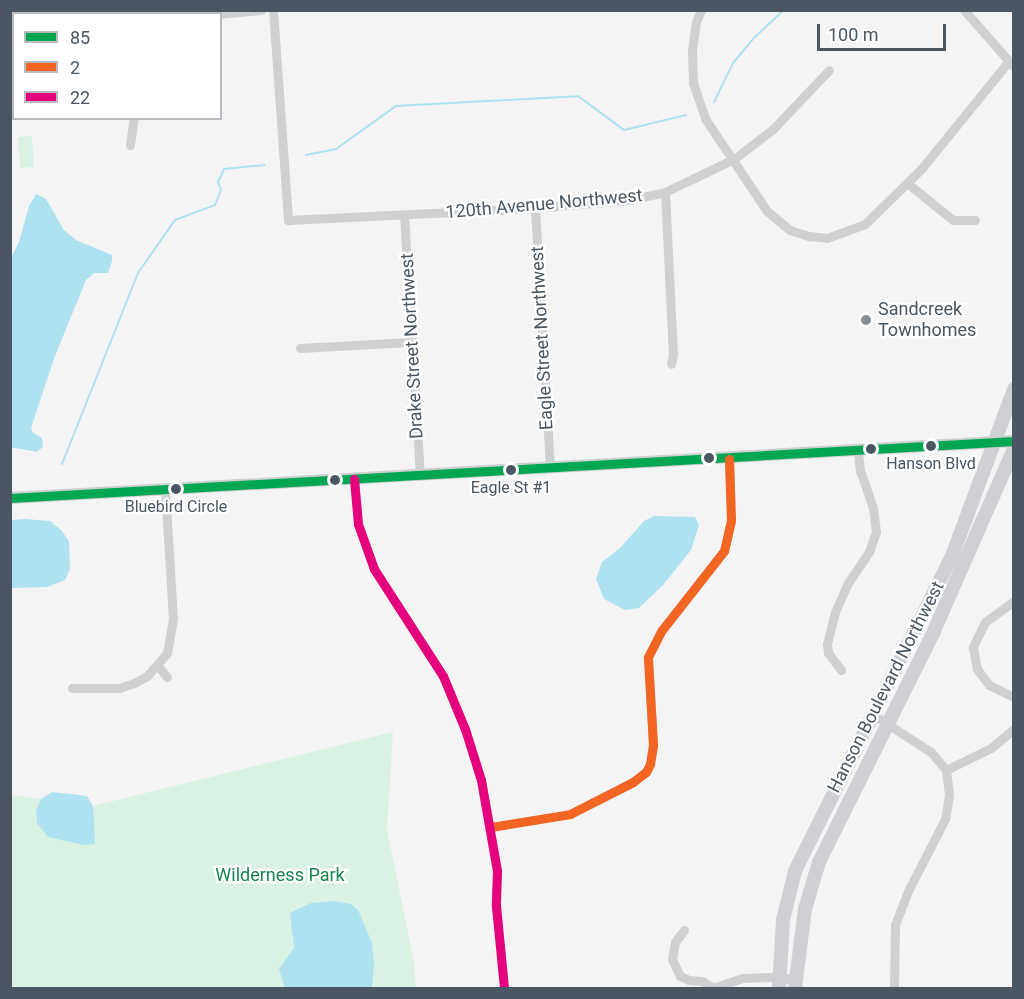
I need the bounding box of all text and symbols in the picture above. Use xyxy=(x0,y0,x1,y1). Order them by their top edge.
legend xyxy=(12,12,222,120)
scale bar xyxy=(820,12,949,50)
text: 100 m xyxy=(828,24,879,45)
text: 85 xyxy=(70,27,90,48)
text: 2 xyxy=(70,57,80,78)
text: 22 xyxy=(70,87,90,108)
street label: 120th Avenue Northwest xyxy=(445,185,643,223)
street label: Eagle Street Northwest xyxy=(526,245,558,431)
street label: Drake Street Northwest xyxy=(396,253,428,439)
place label: Sandcreek Townhomes xyxy=(878,299,976,342)
marker: Sandcreek Townhomes xyxy=(859,313,873,327)
marker: Hanson Blvd xyxy=(925,440,937,452)
unlabelled marker xyxy=(865,443,877,455)
unlabelled marker xyxy=(703,452,715,464)
place label: Hanson Blvd xyxy=(886,454,976,474)
marker: Eagle St #1 xyxy=(505,464,517,476)
unlabelled marker xyxy=(329,474,341,486)
place label: Eagle St #1 xyxy=(471,478,551,498)
marker: Bluebird Circle xyxy=(170,483,182,495)
place label: Bluebird Circle xyxy=(125,497,227,517)
street label: Hanson Boulevard Northwest xyxy=(823,578,949,796)
park label: Wilderness Park xyxy=(215,864,345,886)

